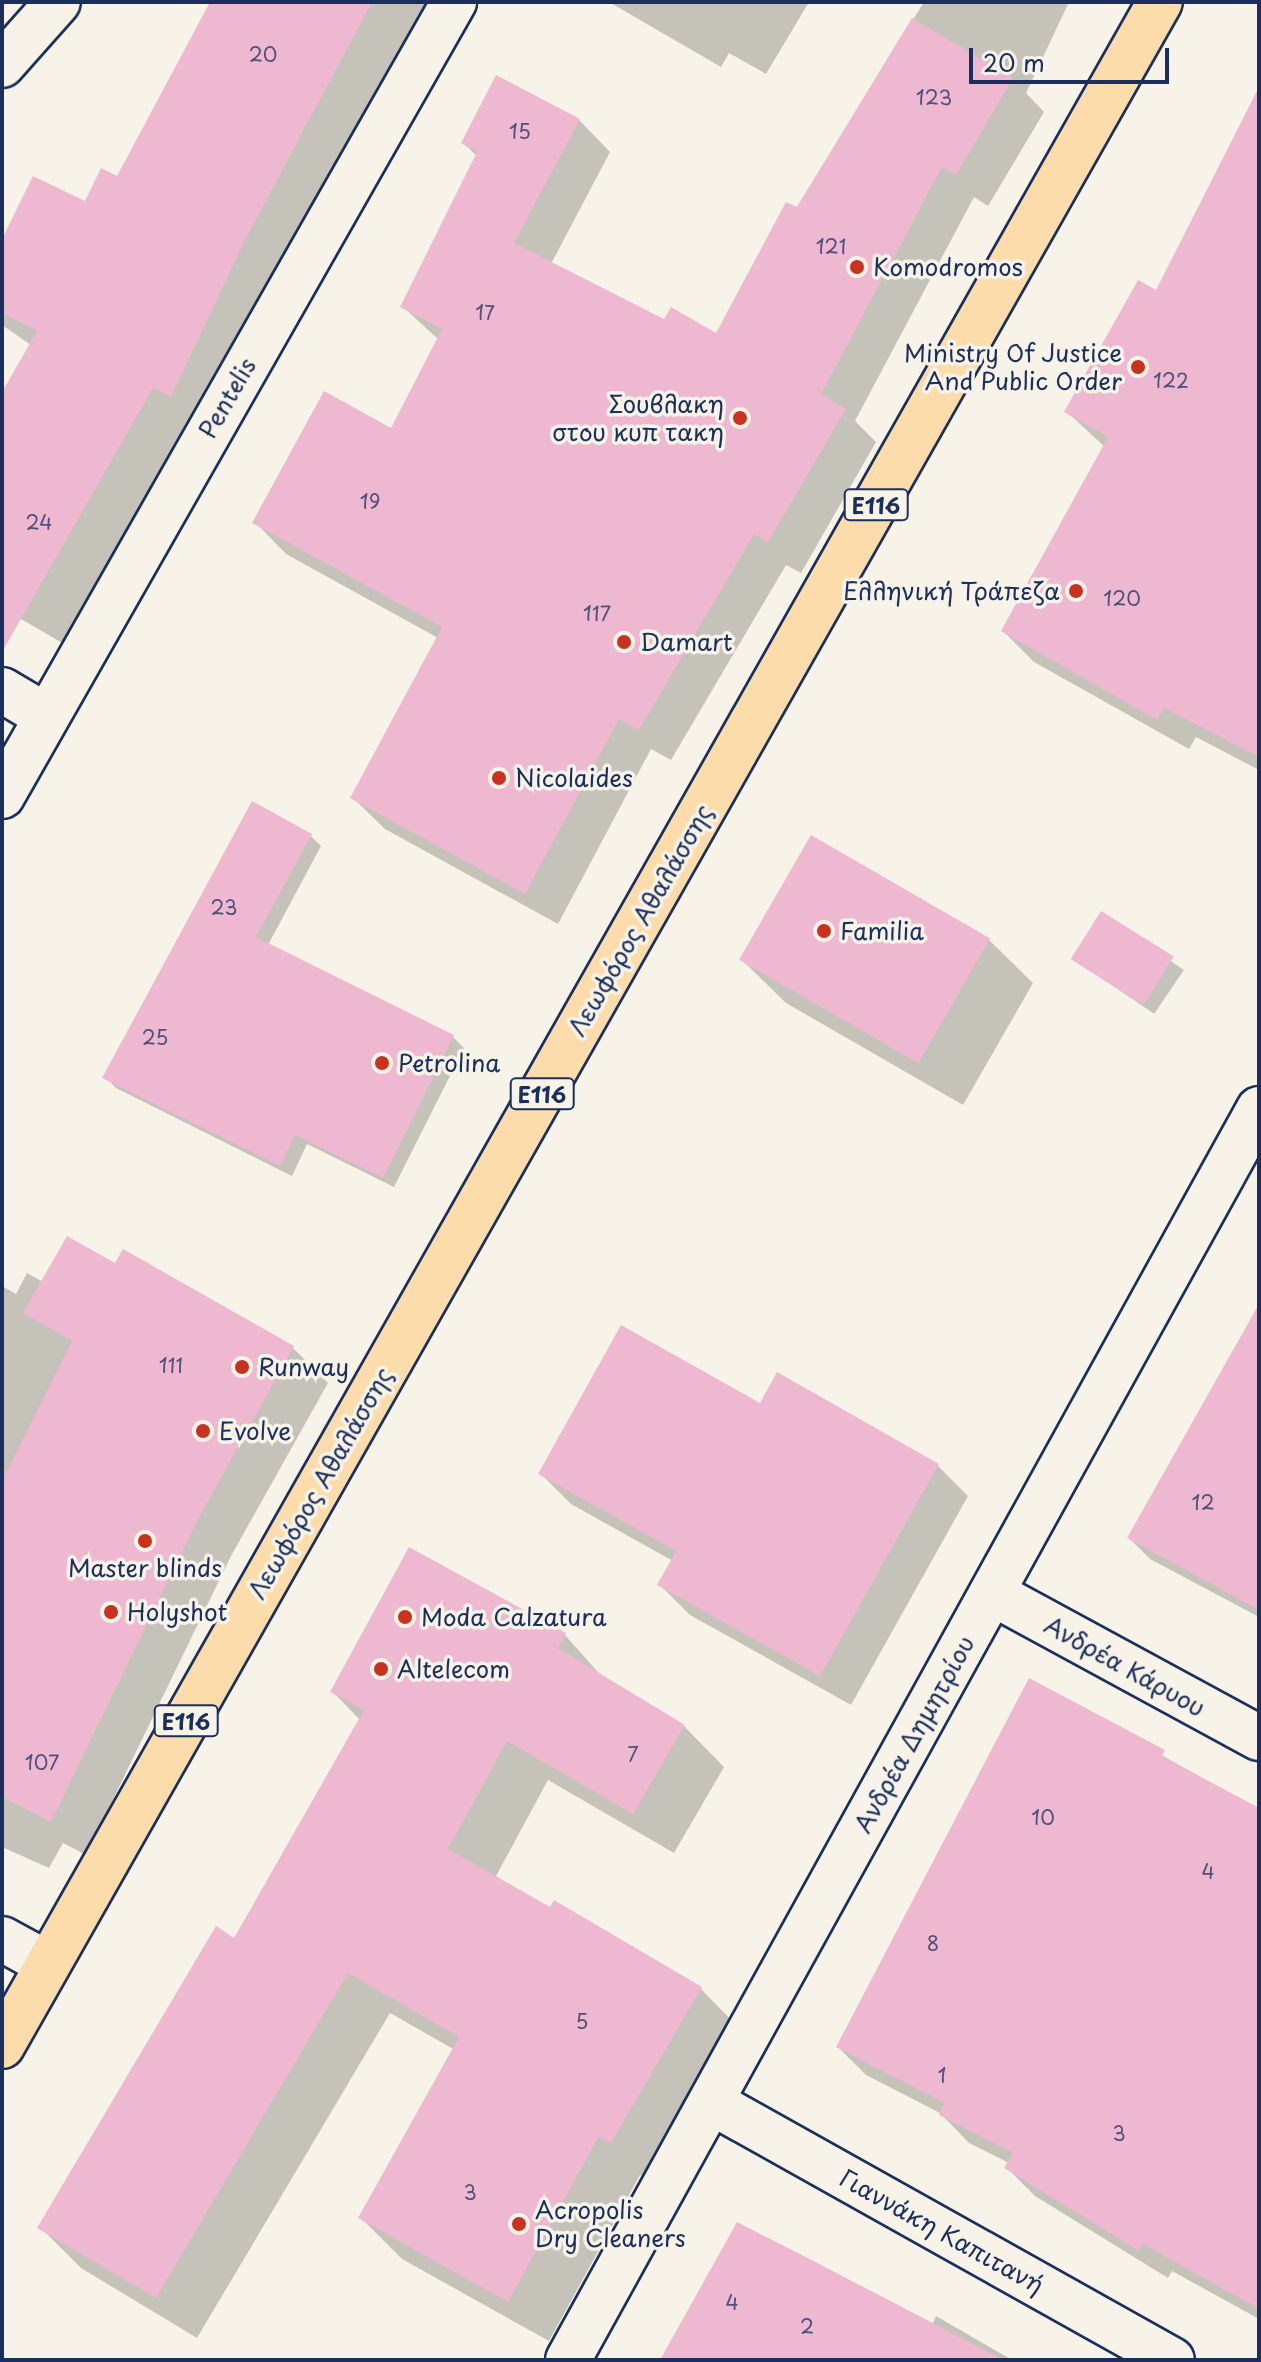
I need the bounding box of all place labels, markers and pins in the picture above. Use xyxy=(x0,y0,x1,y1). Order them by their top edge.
place label: Komodromos xyxy=(873,253,1023,281)
marker: Komodromos xyxy=(848,258,866,276)
place label: Ministry Of Justice And Public Order xyxy=(902,339,1122,395)
marker: Ministry Of Justice And Public Order xyxy=(1129,358,1147,376)
place label: Σουβλακη στου κυπ τακη xyxy=(551,390,724,446)
marker: Σουβλακη στου κυπ τακη xyxy=(731,409,749,427)
place label: Ελληνική Τράπεζα xyxy=(842,577,1060,605)
marker: Ελληνική Τράπεζα xyxy=(1067,582,1085,600)
place label: Damart xyxy=(640,628,732,656)
marker: Damart xyxy=(615,633,633,651)
place label: Nicolaides xyxy=(515,764,633,792)
marker: Nicolaides xyxy=(490,769,508,787)
place label: Familia xyxy=(840,917,924,945)
marker: Familia xyxy=(815,922,833,940)
place label: Petrolina xyxy=(398,1049,500,1077)
marker: Petrolina xyxy=(373,1054,391,1072)
place label: Runway xyxy=(258,1353,349,1381)
marker: Runway xyxy=(233,1358,251,1376)
place label: Evolve xyxy=(219,1417,291,1445)
marker: Evolve xyxy=(194,1422,212,1440)
marker: Master blinds xyxy=(136,1532,154,1550)
place label: Master blinds xyxy=(67,1554,223,1582)
place label: Holyshot xyxy=(127,1598,227,1626)
marker: Holyshot xyxy=(102,1603,120,1621)
place label: Moda Calzatura xyxy=(421,1603,606,1631)
marker: Moda Calzatura xyxy=(396,1608,414,1626)
place label: Altelecom xyxy=(397,1655,510,1683)
marker: Altelecom xyxy=(372,1660,390,1678)
place label: Acropolis Dry Cleaners xyxy=(535,2196,688,2252)
marker: Acropolis Dry Cleaners xyxy=(510,2215,528,2233)

